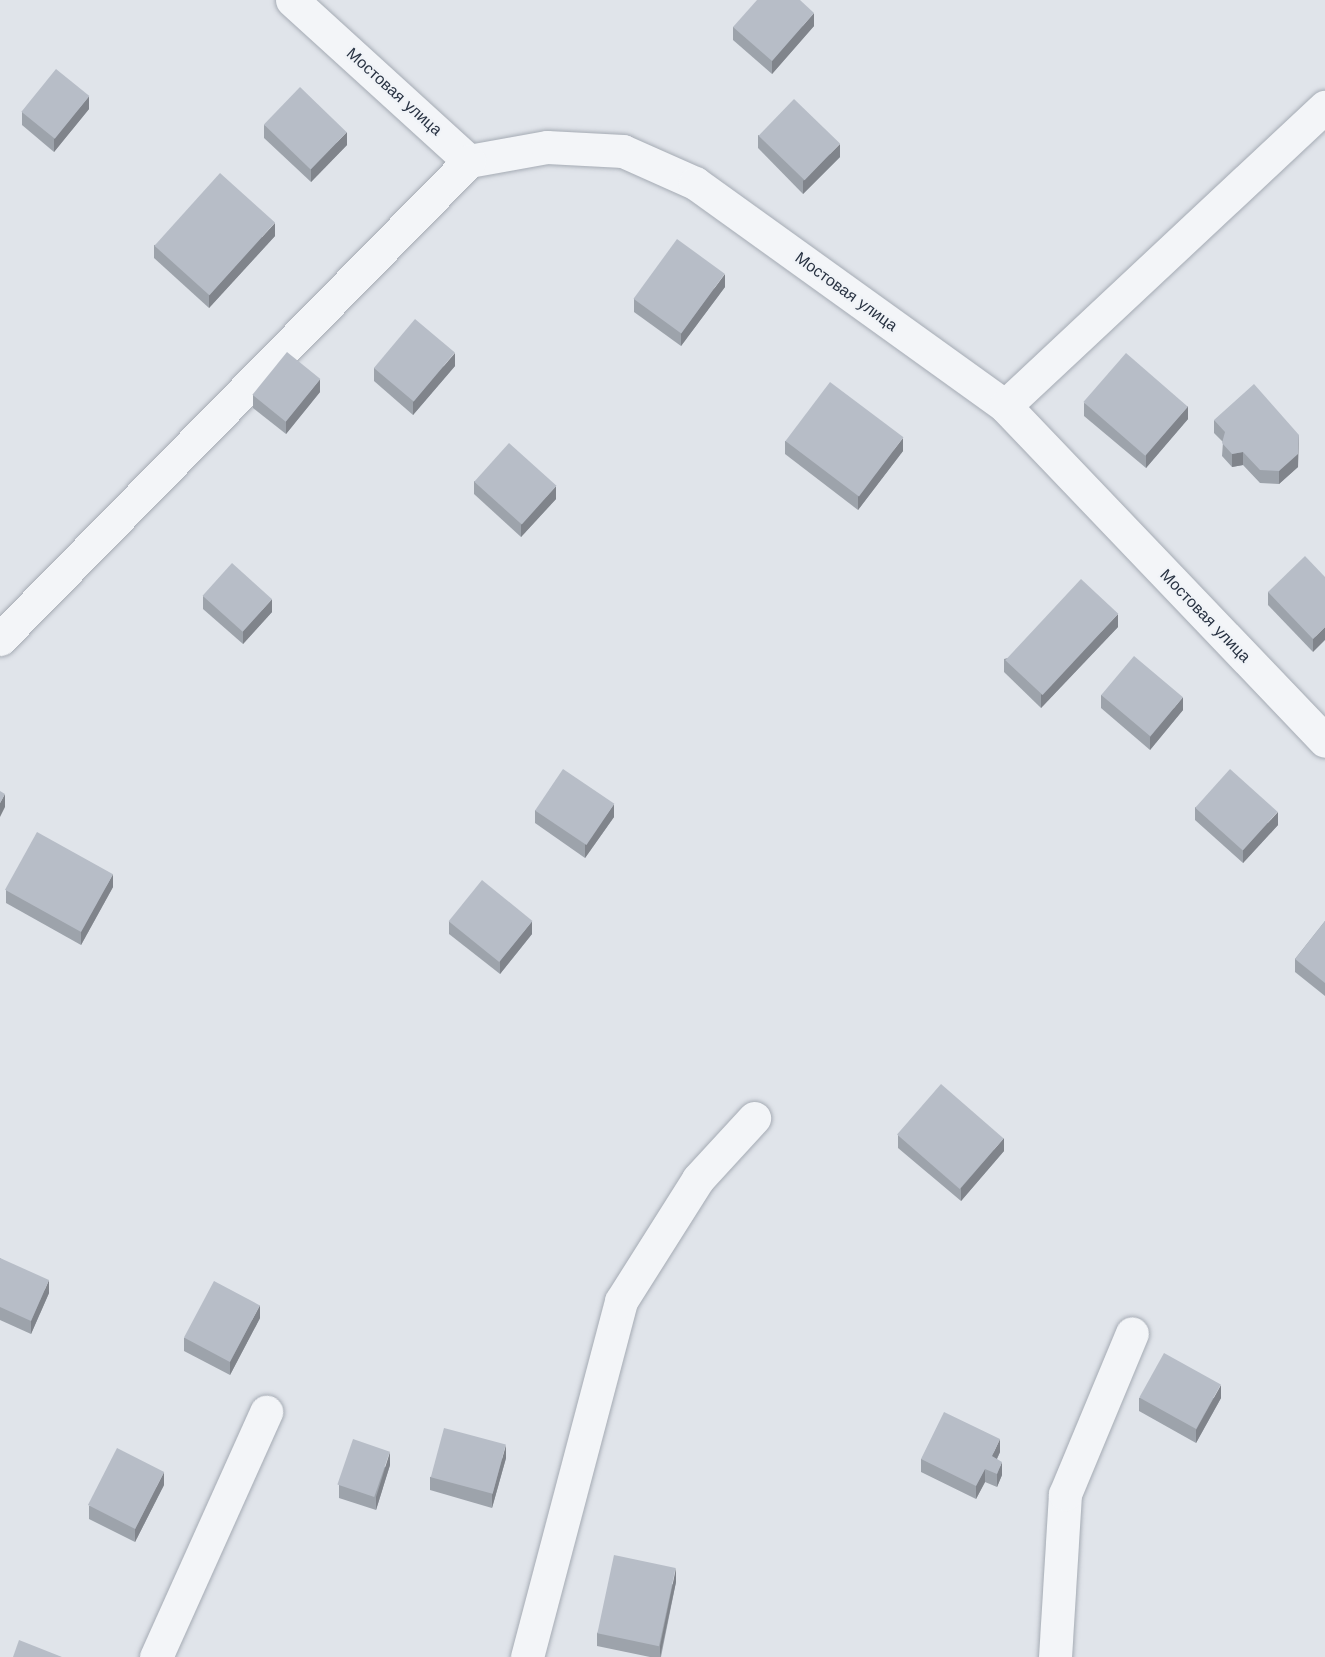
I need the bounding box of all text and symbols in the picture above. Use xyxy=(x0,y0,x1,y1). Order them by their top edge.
street label: Мостовая улица xyxy=(342,44,446,140)
street label: Мостовая улица xyxy=(791,248,901,336)
street label: Мостовая улица xyxy=(1156,566,1254,666)

